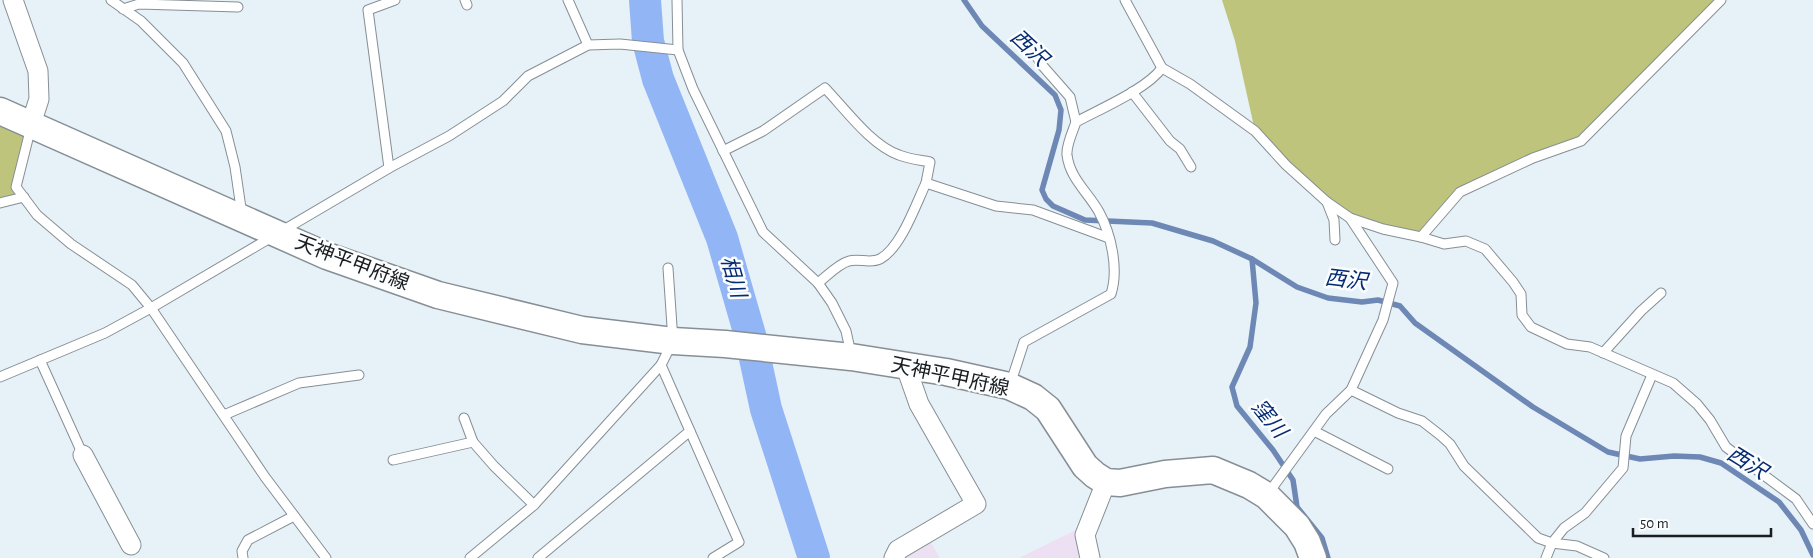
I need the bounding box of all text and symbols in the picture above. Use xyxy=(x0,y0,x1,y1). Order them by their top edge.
water label: 西沢 xyxy=(1006,25,1054,72)
street label: 天神平甲府線 xyxy=(292,230,412,294)
water label: 相川 xyxy=(717,254,750,302)
water label: 西沢 xyxy=(1324,266,1371,293)
street label: 天神平甲府線 xyxy=(889,353,1011,399)
water label: 窪川 xyxy=(1248,395,1292,443)
water label: 西沢 xyxy=(1724,442,1773,485)
scale bar xyxy=(1633,506,1770,538)
text: 50 m xyxy=(1640,516,1669,531)

